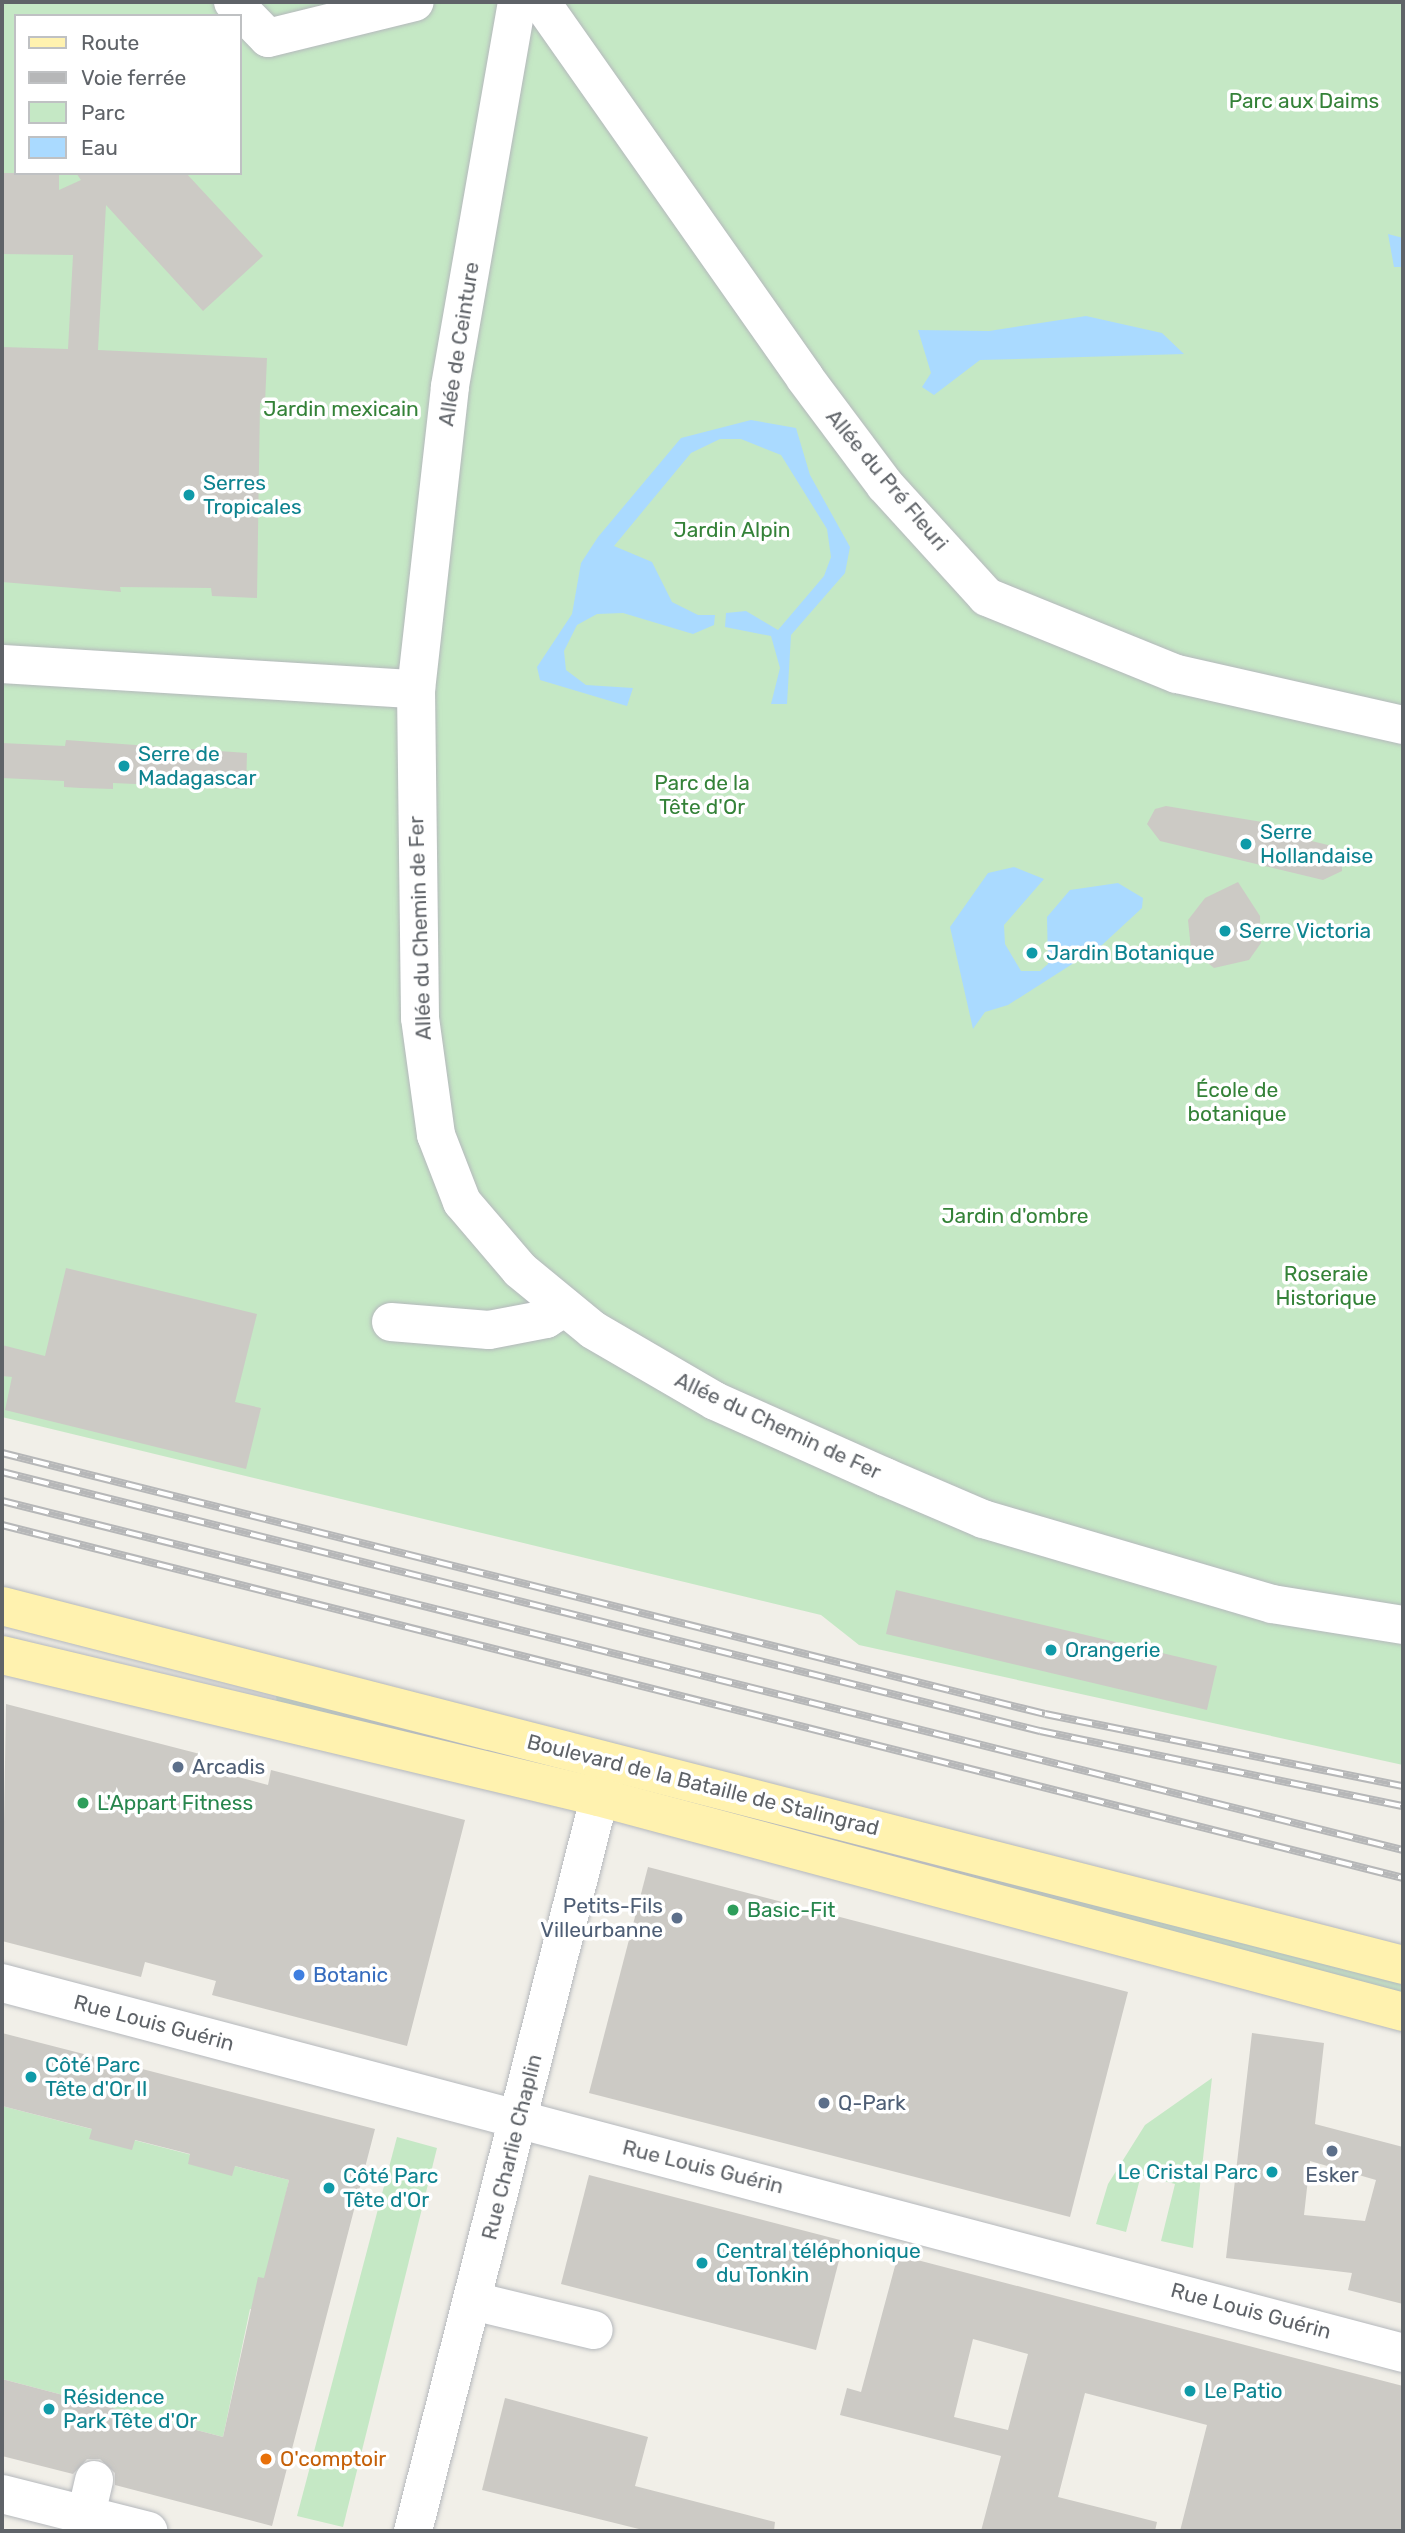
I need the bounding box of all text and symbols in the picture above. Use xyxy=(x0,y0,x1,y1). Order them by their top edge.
legend xyxy=(14,14,242,175)
text: Route xyxy=(81,30,139,55)
text: Voie ferrée xyxy=(81,65,186,90)
park label: Parc aux Daims xyxy=(1229,88,1379,114)
text: Parc xyxy=(81,100,125,125)
text: Eau xyxy=(81,135,118,160)
street label: Allée de Ceinture xyxy=(434,260,484,428)
park label: Jardin mexicain xyxy=(263,396,419,422)
street label: Allée du Pré Fleuri xyxy=(821,404,953,556)
place label: Serres Tropicales xyxy=(203,470,302,520)
marker: Serres Tropicales xyxy=(181,487,197,503)
park label: Jardin Alpin xyxy=(673,517,791,543)
place label: Serre de Madagascar xyxy=(138,741,256,791)
marker: Serre de Madagascar xyxy=(116,758,132,774)
park label: Parc de la Tête d'Or xyxy=(654,770,750,820)
street label: Allée du Chemin de Fer xyxy=(403,815,437,1041)
place label: Serre Hollandaise xyxy=(1260,819,1373,869)
marker: Serre Hollandaise xyxy=(1238,836,1254,852)
place label: Serre Victoria xyxy=(1239,918,1372,944)
marker: Serre Victoria xyxy=(1217,923,1233,939)
place label: Jardin Botanique xyxy=(1046,940,1215,966)
marker: Jardin Botanique xyxy=(1024,945,1040,961)
park label: École de botanique xyxy=(1188,1077,1286,1127)
park label: Jardin d'ombre xyxy=(941,1203,1089,1229)
park label: Roseraie Historique xyxy=(1275,1261,1377,1311)
street label: Allée du Chemin de Fer xyxy=(671,1367,885,1485)
place label: Orangerie xyxy=(1065,1637,1160,1663)
marker: Orangerie xyxy=(1043,1642,1059,1658)
street label: Boulevard de la Bataille de Stalingrad xyxy=(524,1729,882,1841)
place label: Arcadis xyxy=(192,1754,265,1780)
marker: Arcadis xyxy=(170,1759,186,1775)
place label: L'Appart Fitness xyxy=(97,1790,253,1816)
marker: L'Appart Fitness xyxy=(75,1795,91,1811)
place label: Petits-Fils Villeurbanne xyxy=(540,1893,663,1943)
place label: Basic-Fit xyxy=(747,1897,836,1923)
marker: Basic-Fit xyxy=(725,1902,741,1918)
marker: Petits-Fils Villeurbanne xyxy=(669,1910,685,1926)
place label: Botanic xyxy=(313,1962,388,1988)
marker: Botanic xyxy=(291,1967,307,1983)
street label: Rue Louis Guérin xyxy=(71,1989,237,2057)
place label: Côté Parc Tête d'Or II xyxy=(45,2052,148,2102)
street label: Rue Charlie Chaplin xyxy=(477,2052,547,2242)
marker: Côté Parc Tête d'Or II xyxy=(23,2069,39,2085)
place label: Q-Park xyxy=(838,2090,906,2116)
marker: Q-Park xyxy=(816,2095,832,2111)
street label: Rue Louis Guérin xyxy=(620,2135,786,2199)
marker: Esker xyxy=(1324,2143,1340,2159)
place label: Le Cristal Parc xyxy=(1117,2159,1258,2185)
place label: Esker xyxy=(1305,2162,1359,2188)
place label: Côté Parc Tête d'Or xyxy=(343,2163,438,2213)
marker: Le Cristal Parc xyxy=(1264,2164,1280,2180)
marker: Côté Parc Tête d'Or xyxy=(321,2180,337,2196)
place label: Central téléphonique du Tonkin xyxy=(716,2238,921,2288)
marker: Central téléphonique du Tonkin xyxy=(694,2255,710,2271)
street label: Rue Louis Guérin xyxy=(1168,2277,1334,2345)
place label: Le Patio xyxy=(1204,2378,1283,2404)
marker: Le Patio xyxy=(1182,2383,1198,2399)
place label: Résidence Park Tête d'Or xyxy=(63,2384,198,2434)
marker: Résidence Park Tête d'Or xyxy=(41,2401,57,2417)
place label: O'comptoir xyxy=(280,2446,386,2472)
marker: O'comptoir xyxy=(258,2451,274,2467)

